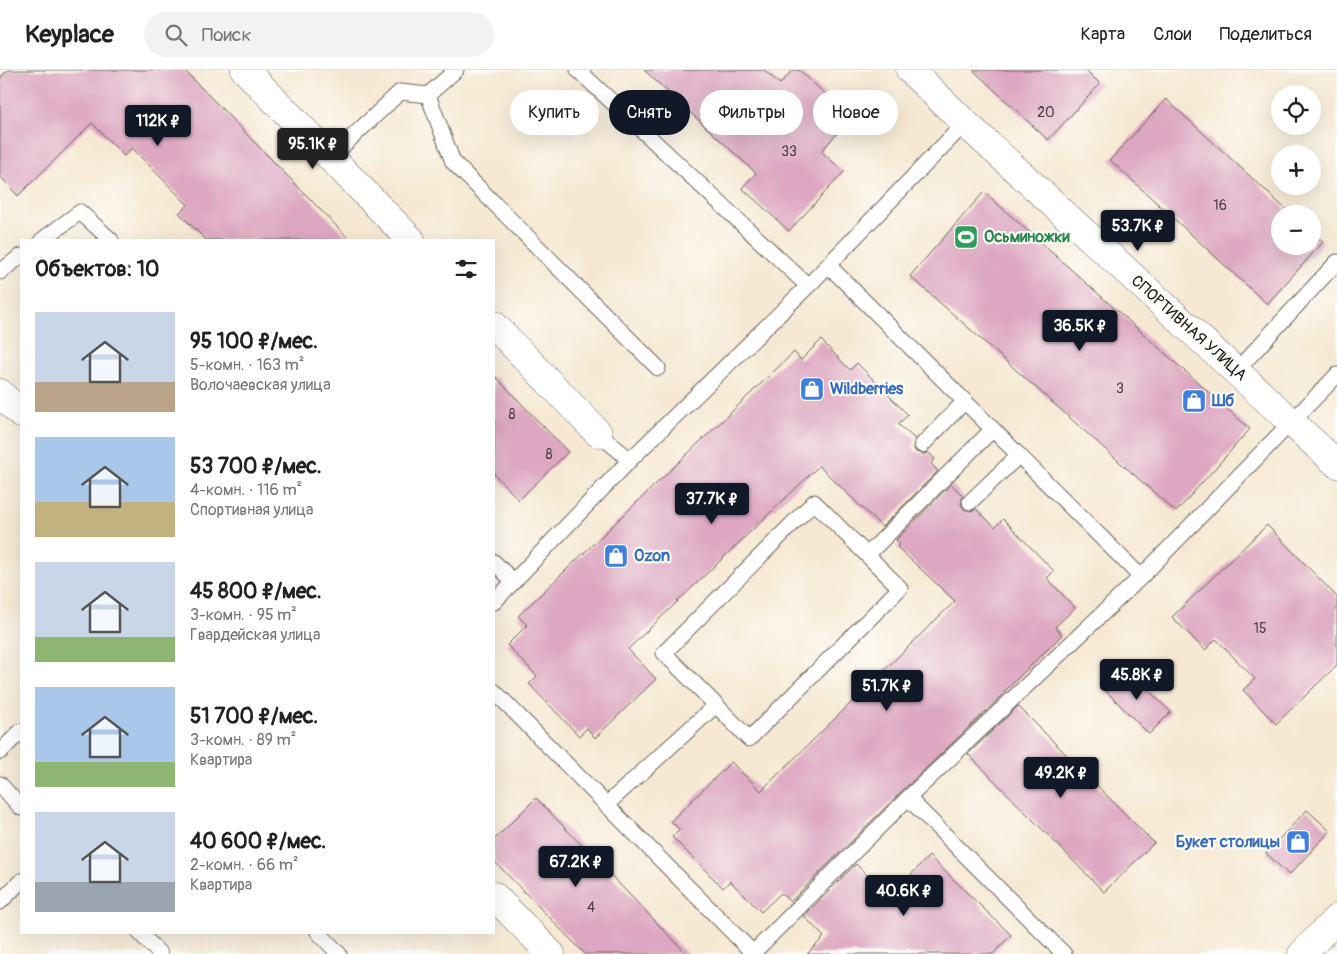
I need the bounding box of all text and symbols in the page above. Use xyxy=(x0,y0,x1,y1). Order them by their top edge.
search box xyxy=(144,12,494,57)
text: Keyplace xyxy=(25,20,114,49)
icon: search xyxy=(162,21,190,49)
text: Поиск xyxy=(202,23,251,47)
text: Карта xyxy=(1081,23,1125,46)
text: Слои xyxy=(1153,23,1191,46)
text: Поделиться xyxy=(1219,23,1312,46)
map controls xyxy=(1271,85,1321,255)
button: locate xyxy=(1271,85,1321,135)
chip: Купить xyxy=(510,90,599,135)
chip: Снять xyxy=(609,90,690,135)
chip: Фильтры xyxy=(700,90,803,135)
chip: Новое xyxy=(813,90,898,135)
pin: 112K ₽ xyxy=(117,104,199,147)
house number: 20 xyxy=(1037,104,1055,121)
text: 112K ₽ xyxy=(136,111,180,131)
pin: 95.1K ₽ xyxy=(267,128,359,170)
text: 95.1K ₽ xyxy=(288,134,338,154)
house number: 33 xyxy=(781,143,797,160)
button: + xyxy=(1271,145,1321,195)
house number: 16 xyxy=(1213,197,1227,214)
button: − xyxy=(1271,205,1321,255)
pin: 53.7K ₽ xyxy=(1092,210,1184,252)
text: 53.7K ₽ xyxy=(1112,216,1164,236)
sports icon: Осьминожки xyxy=(953,224,979,250)
place label: Осьминожки xyxy=(984,227,1070,247)
icon: filters xyxy=(452,255,480,283)
text: Объектов: 10 xyxy=(35,256,159,283)
street label: СПОРТИВНАЯ УЛИЦА xyxy=(1127,271,1251,385)
pin: 36.5K ₽ xyxy=(1034,310,1126,352)
text: 36.5K ₽ xyxy=(1053,316,1107,336)
text: 95 100 ₽/мес. xyxy=(190,328,318,355)
icon: home xyxy=(75,332,135,392)
text: 5-комн. · 163 m² xyxy=(190,355,304,375)
text: Волочаевская улица xyxy=(190,375,331,395)
shop icon: Wildberries xyxy=(799,376,825,402)
place label: Wildberries xyxy=(830,379,904,399)
house number: 3 xyxy=(1116,380,1124,397)
shop icon: Шб xyxy=(1181,388,1207,414)
place label: Шб xyxy=(1211,391,1235,411)
house number: 8 xyxy=(508,406,516,423)
house number: 8 xyxy=(545,446,553,463)
text: 53 700 ₽/мес. xyxy=(190,453,322,480)
icon: home xyxy=(75,457,135,517)
text: 4-комн. · 116 m² xyxy=(190,480,302,500)
pin: 37.7K ₽ xyxy=(666,482,758,525)
text: 37.7K ₽ xyxy=(686,489,738,509)
text: Спортивная улица xyxy=(190,500,313,520)
shop icon: Ozon xyxy=(603,543,629,569)
place label: Ozon xyxy=(634,546,670,566)
text: 45 800 ₽/мес. xyxy=(190,578,322,605)
icon: home xyxy=(75,582,135,642)
text: 3-комн. · 95 m² xyxy=(190,605,297,625)
house number: 15 xyxy=(1253,620,1267,637)
text: Гвардейская улица xyxy=(190,625,320,645)
pin: 45.8K ₽ xyxy=(1091,658,1183,701)
text: 45.8K ₽ xyxy=(1111,665,1163,685)
pin: 51.7K ₽ xyxy=(841,670,933,712)
text: 51.7K ₽ xyxy=(862,676,912,696)
text: 51 700 ₽/мес. xyxy=(190,703,318,730)
icon: home xyxy=(75,707,135,767)
text: 3-комн. · 89 m² xyxy=(190,730,296,750)
text: Квартира xyxy=(190,750,252,770)
pin: 49.2K ₽ xyxy=(1015,756,1107,799)
text: 49.2K ₽ xyxy=(1035,763,1087,783)
text: 40 600 ₽/мес. xyxy=(190,828,326,855)
shop icon: Букет столицы xyxy=(1285,829,1311,855)
icon: home xyxy=(75,832,135,892)
place label: Букет столицы xyxy=(1176,832,1280,852)
pin: 67.2K ₽ xyxy=(530,846,622,888)
text: 67.2K ₽ xyxy=(550,852,602,872)
text: 2-комн. · 66 m² xyxy=(190,855,299,875)
pin: 40.6K ₽ xyxy=(858,874,950,917)
text: Квартира xyxy=(190,875,252,895)
text: 40.6K ₽ xyxy=(876,881,932,901)
house number: 4 xyxy=(587,899,595,916)

